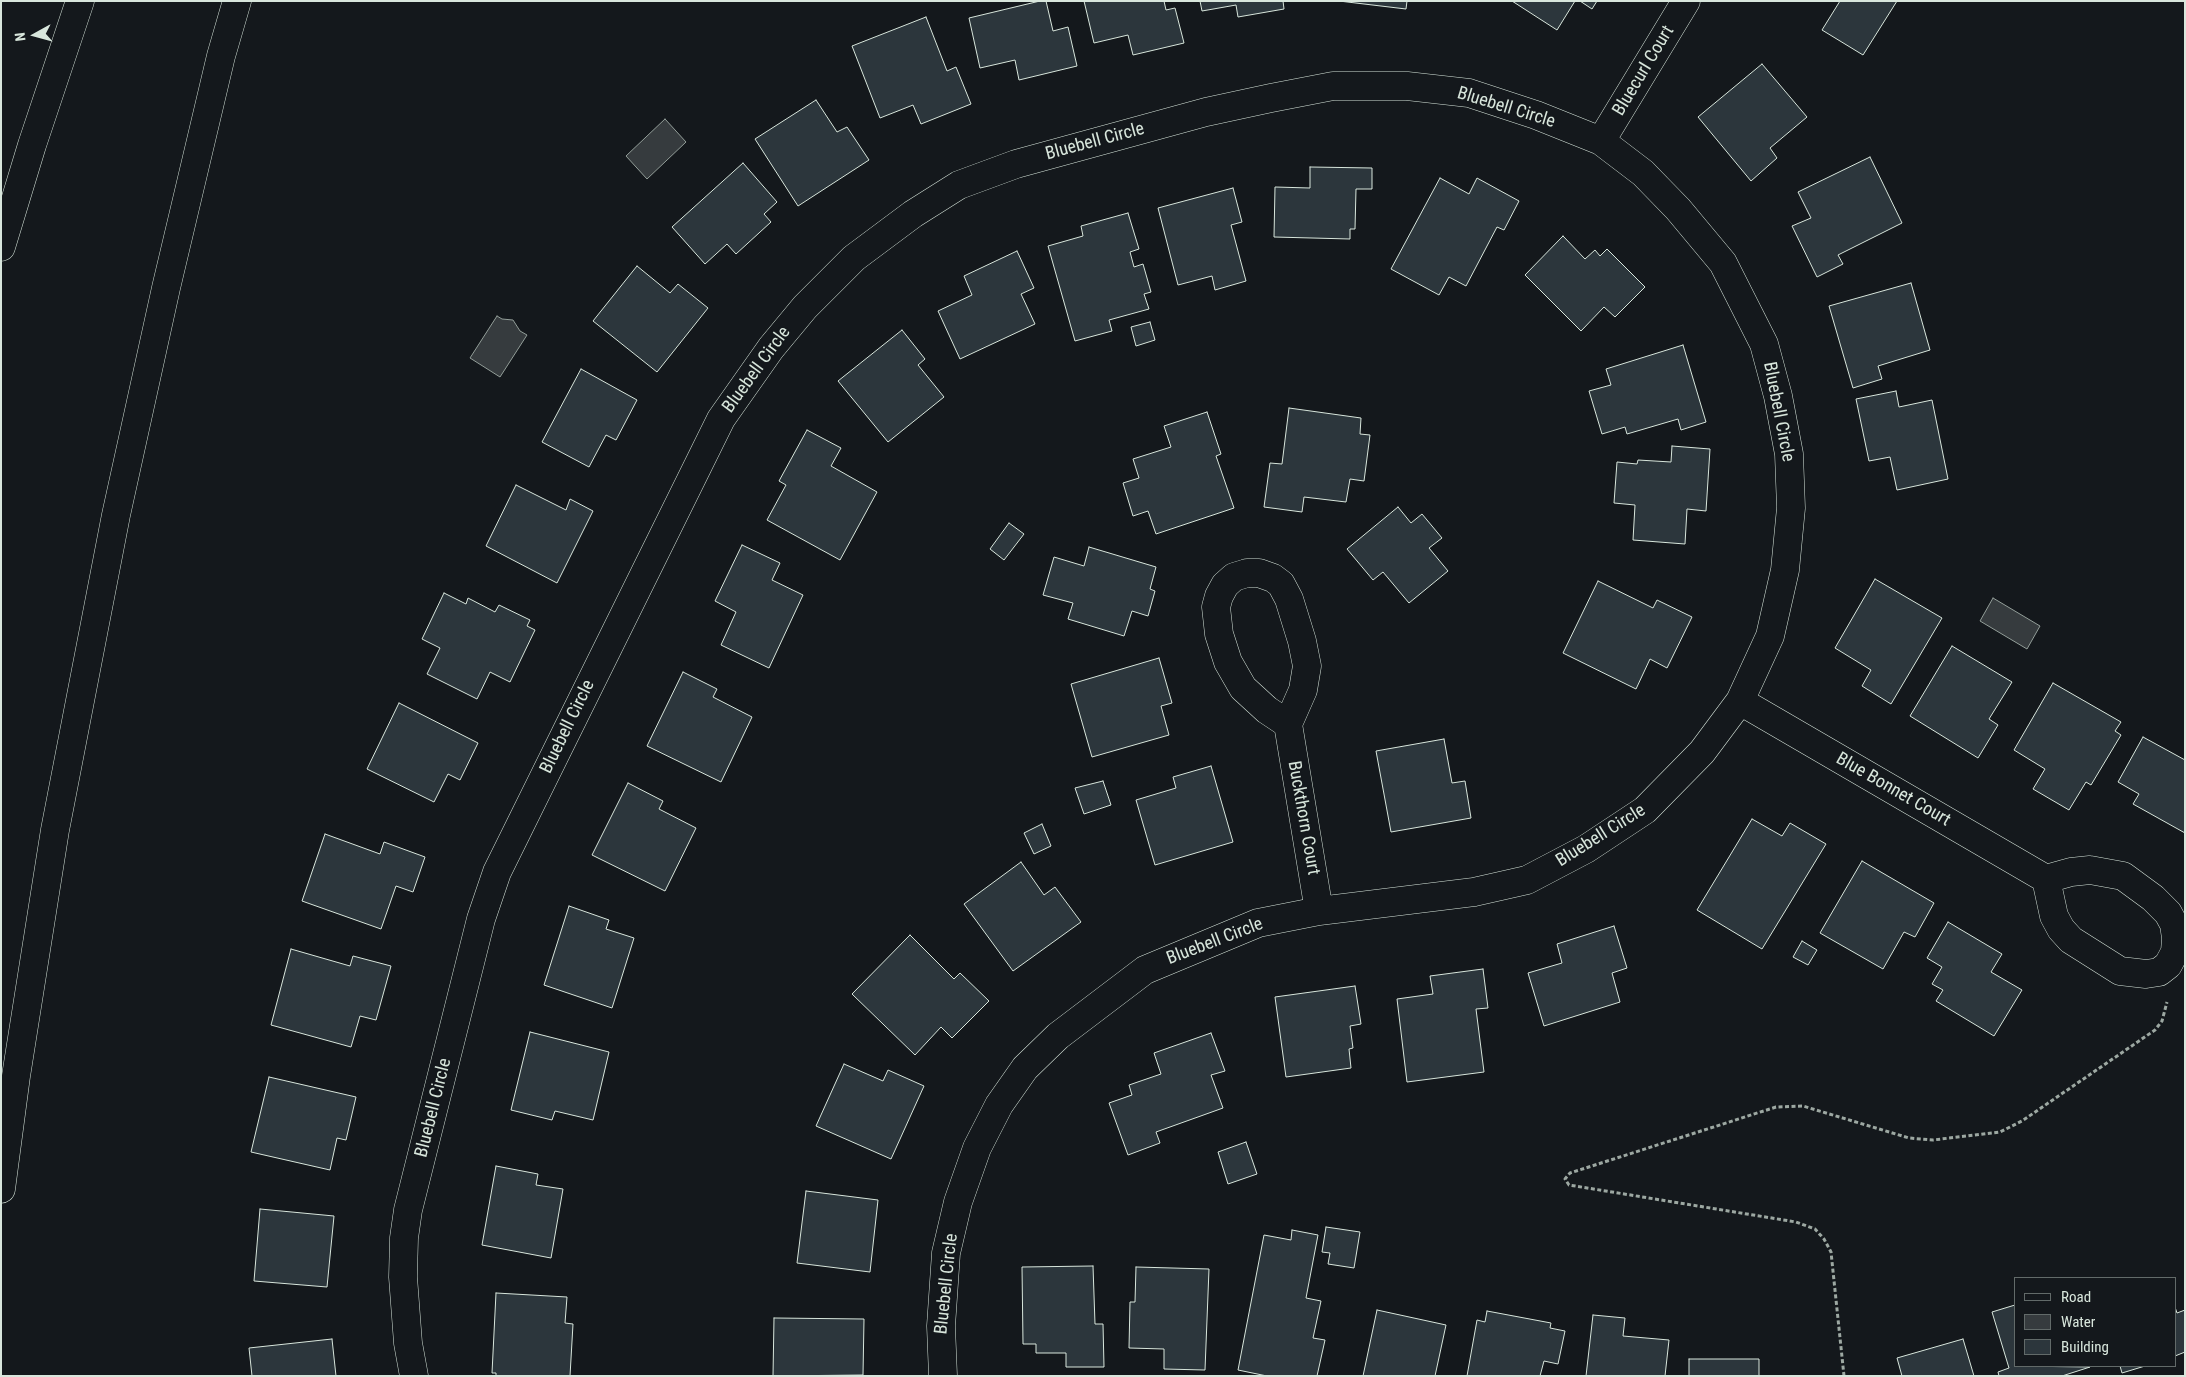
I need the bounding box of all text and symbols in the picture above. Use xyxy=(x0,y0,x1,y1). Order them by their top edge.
north arrow xyxy=(10,10,60,60)
street label: Bluecurl Court xyxy=(1609,22,1679,120)
text: N xyxy=(12,32,29,42)
street label: Bluebell Circle xyxy=(1454,83,1558,133)
street label: Bluebell Circle xyxy=(1043,118,1147,166)
street label: Bluebell Circle xyxy=(718,323,796,417)
street label: Bluebell Circle xyxy=(1758,360,1798,464)
street label: Bluebell Circle xyxy=(536,677,600,777)
street label: Blue Bonnet Court xyxy=(1832,748,1954,832)
street label: Buckthorn Court xyxy=(1282,759,1324,877)
street label: Bluebell Circle xyxy=(1552,800,1650,872)
street label: Bluebell Circle xyxy=(1164,914,1266,970)
street label: Bluebell Circle xyxy=(411,1056,457,1160)
street label: Bluebell Circle xyxy=(931,1232,963,1336)
legend xyxy=(2014,1277,2176,1367)
text: Road xyxy=(2061,1288,2091,1306)
text: Water xyxy=(2061,1313,2095,1331)
text: Building xyxy=(2061,1338,2109,1356)

